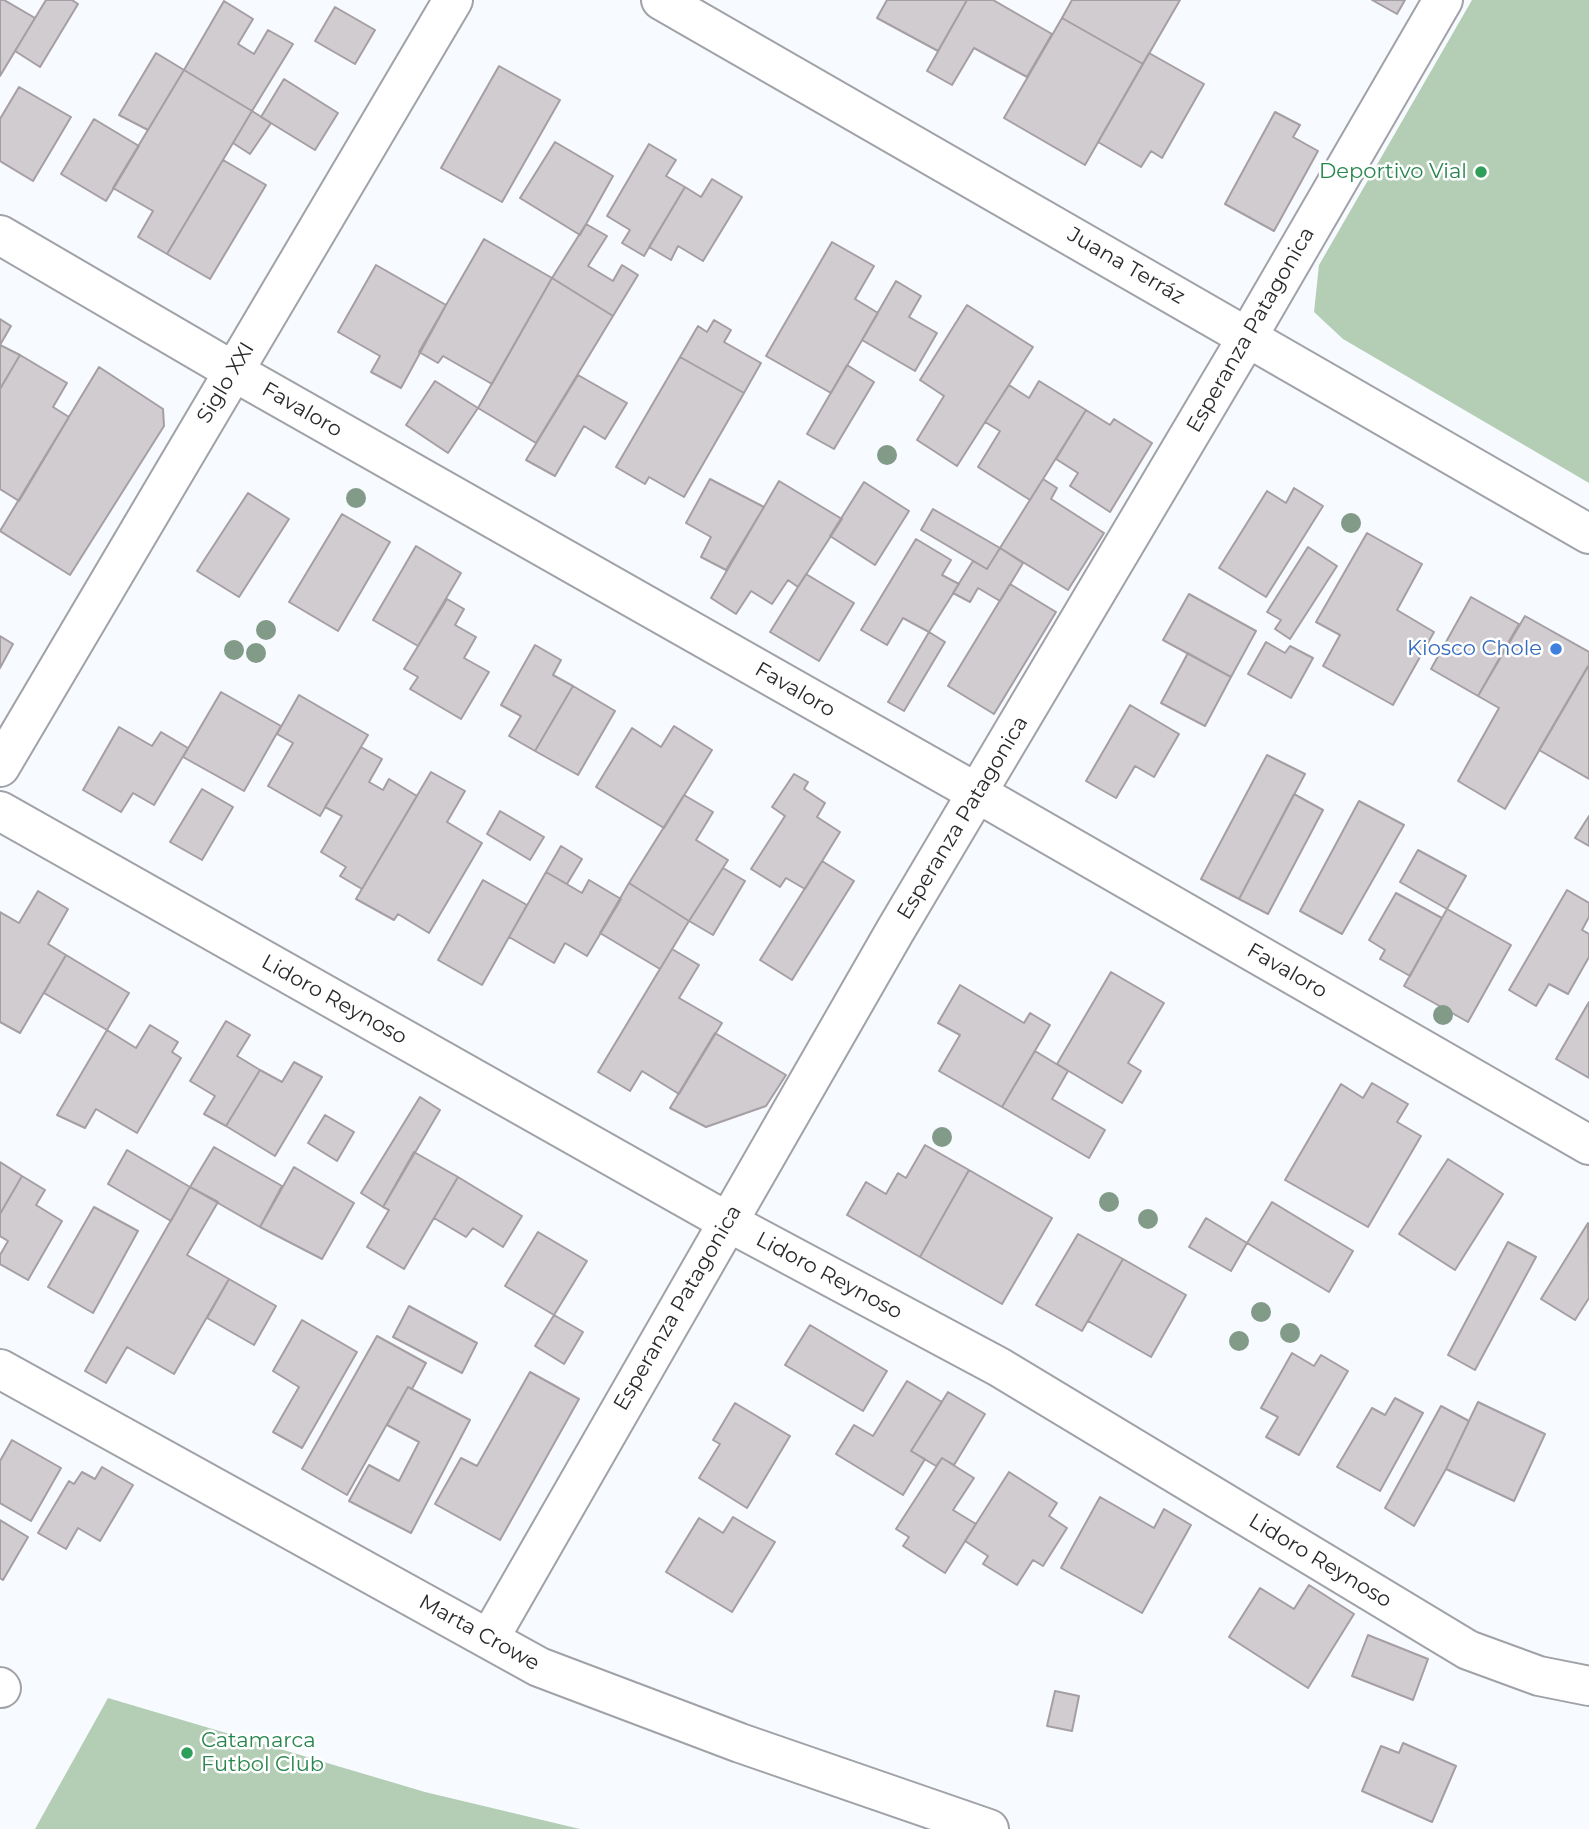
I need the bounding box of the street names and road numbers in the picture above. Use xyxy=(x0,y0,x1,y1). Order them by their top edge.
street label: Juana Terráz xyxy=(1063,222,1189,310)
street label: Esperanza Patagonica xyxy=(1182,223,1320,437)
street label: Siglo XXI xyxy=(192,338,260,428)
street label: Favaloro xyxy=(257,377,347,443)
street label: Favaloro xyxy=(750,657,840,723)
street label: Esperanza Patagonica xyxy=(892,712,1034,924)
street label: Favaloro xyxy=(1242,938,1332,1004)
street label: Lidoro Reynoso xyxy=(257,950,411,1050)
street label: Esperanza Patagonica xyxy=(609,1201,747,1415)
street label: Lidoro Reynoso xyxy=(752,1227,906,1325)
street label: Lidoro Reynoso xyxy=(1244,1508,1396,1614)
street label: Marta Crowe xyxy=(414,1590,544,1676)

